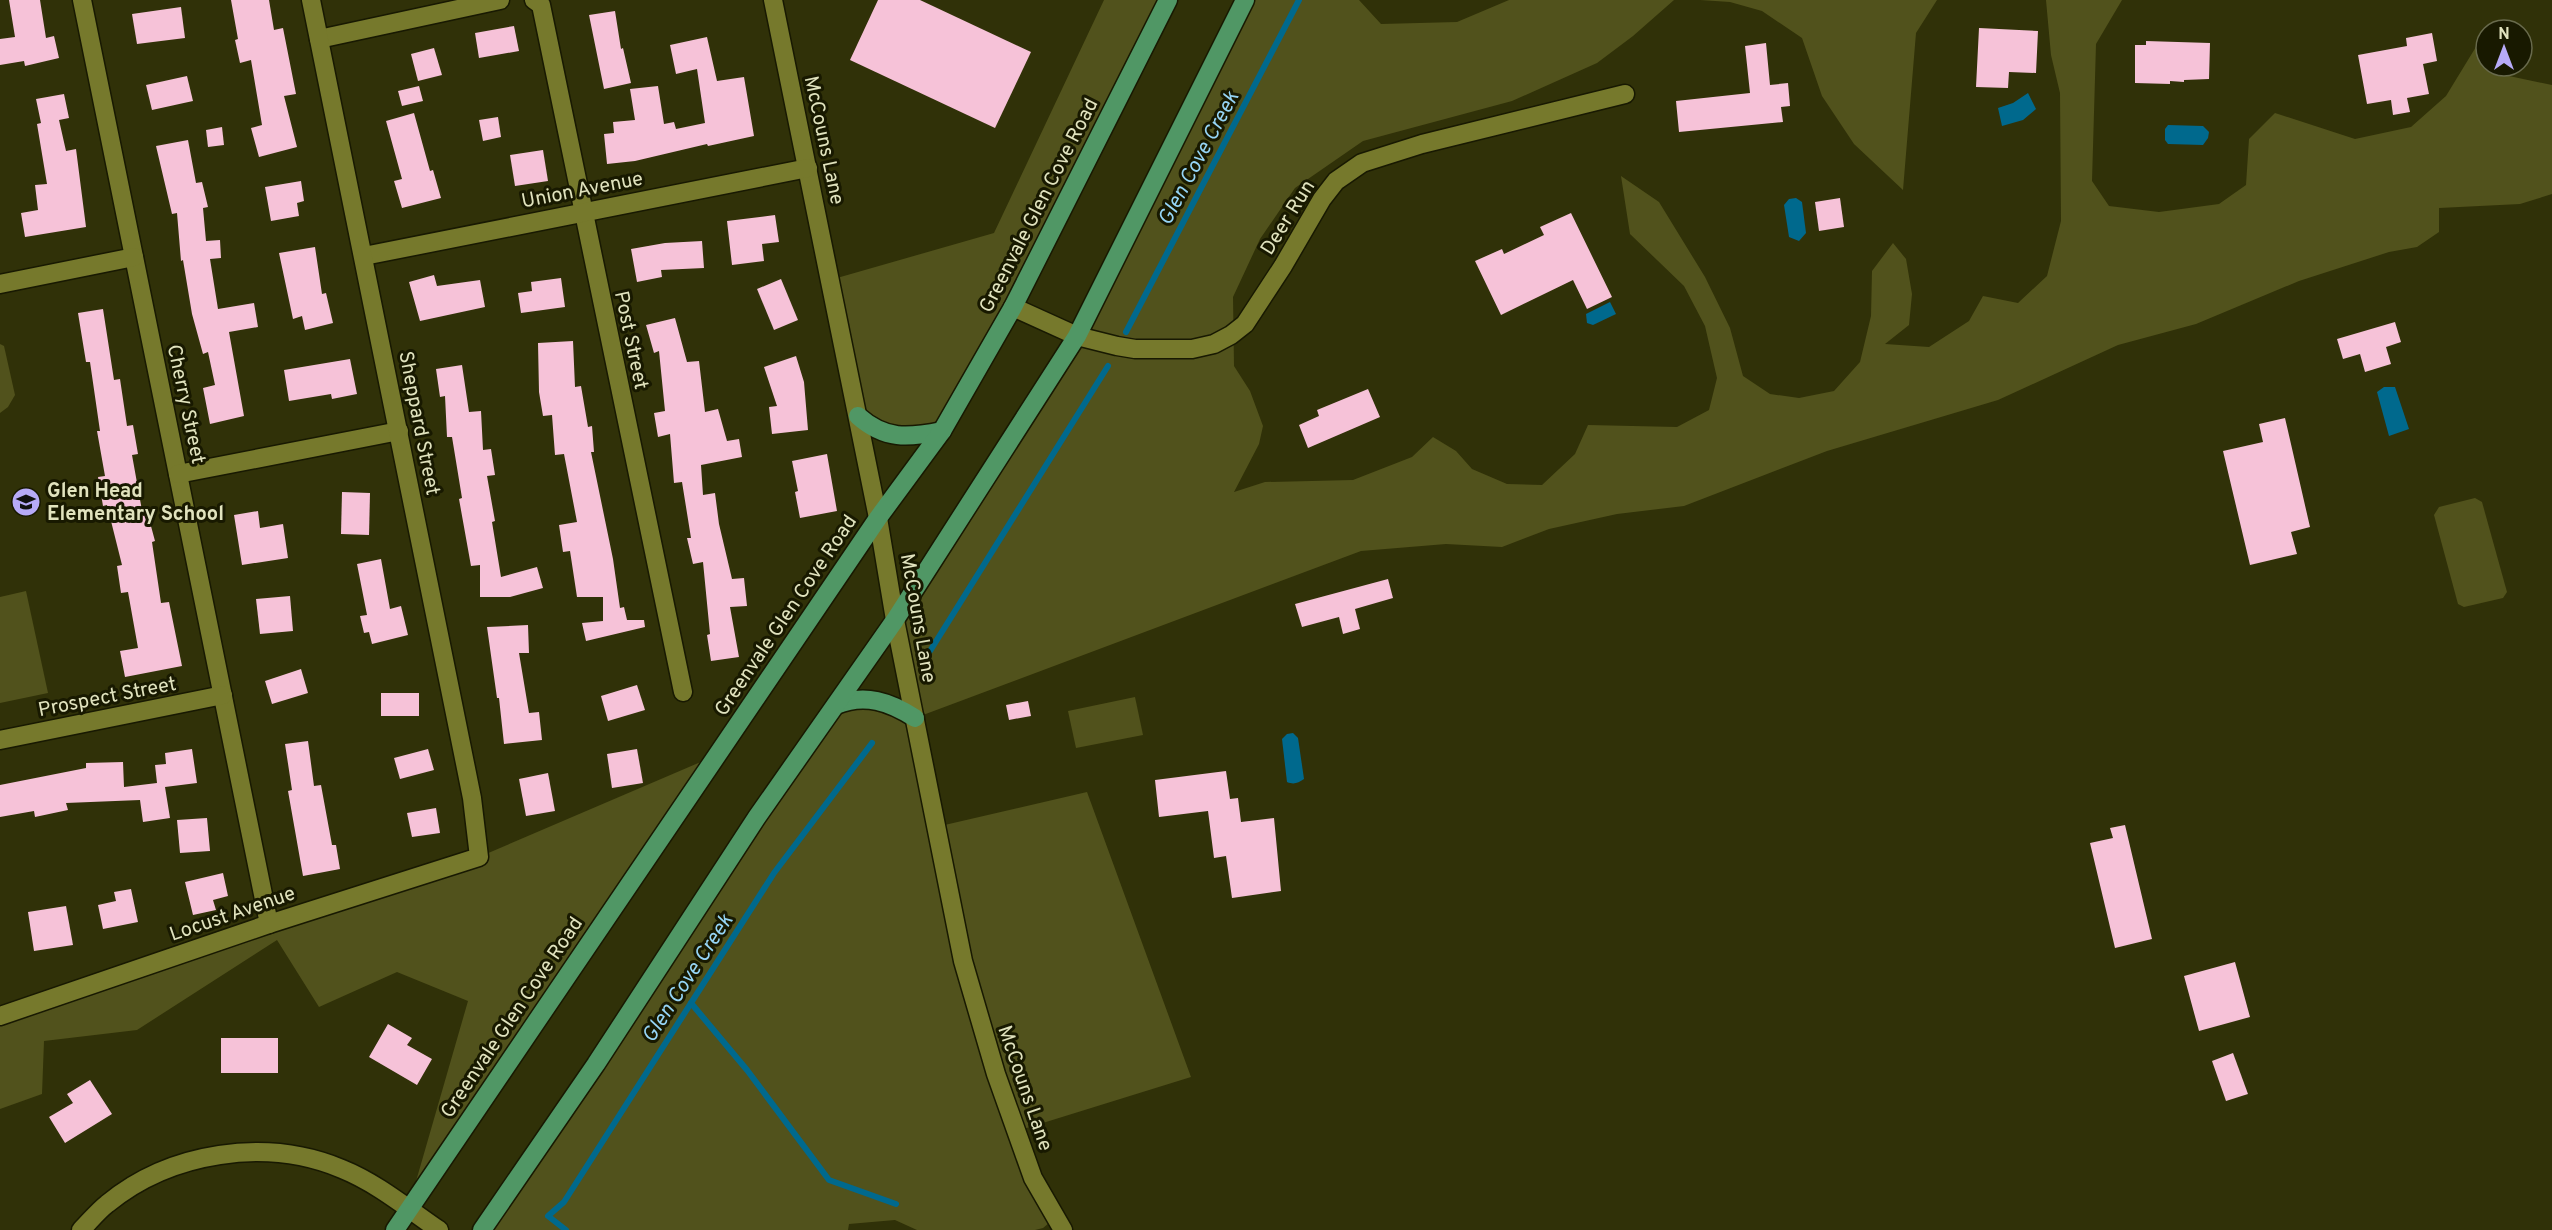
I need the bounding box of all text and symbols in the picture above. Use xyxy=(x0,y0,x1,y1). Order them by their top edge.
north arrow xyxy=(2474,18,2534,78)
text: N xyxy=(2498,25,2510,45)
street label: McCouns Lane xyxy=(797,74,849,207)
water label: Glen Cove Creek xyxy=(1153,87,1246,231)
street label: Greenvale Glen Cove Road xyxy=(974,94,1105,318)
street label: Union Avenue xyxy=(519,166,645,215)
street label: Deer Run xyxy=(1256,176,1322,260)
street label: Post Street xyxy=(607,289,653,392)
street label: Cherry Street xyxy=(160,342,210,467)
street label: Sheppard Street xyxy=(391,349,445,498)
place label: Glen Head Elementary School xyxy=(47,479,224,528)
school or university icon: Glen Head Elementary School xyxy=(10,486,42,518)
street label: Greenvale Glen Cove Road xyxy=(710,510,864,722)
street label: McCouns Lane xyxy=(893,552,941,685)
street label: Prospect Street xyxy=(36,672,179,724)
street label: Locust Avenue xyxy=(166,881,299,949)
water label: Glen Cove Creek xyxy=(637,909,740,1048)
street label: Greenvale Glen Cove Road xyxy=(436,912,590,1124)
street label: McCouns Lane xyxy=(990,1022,1058,1155)

